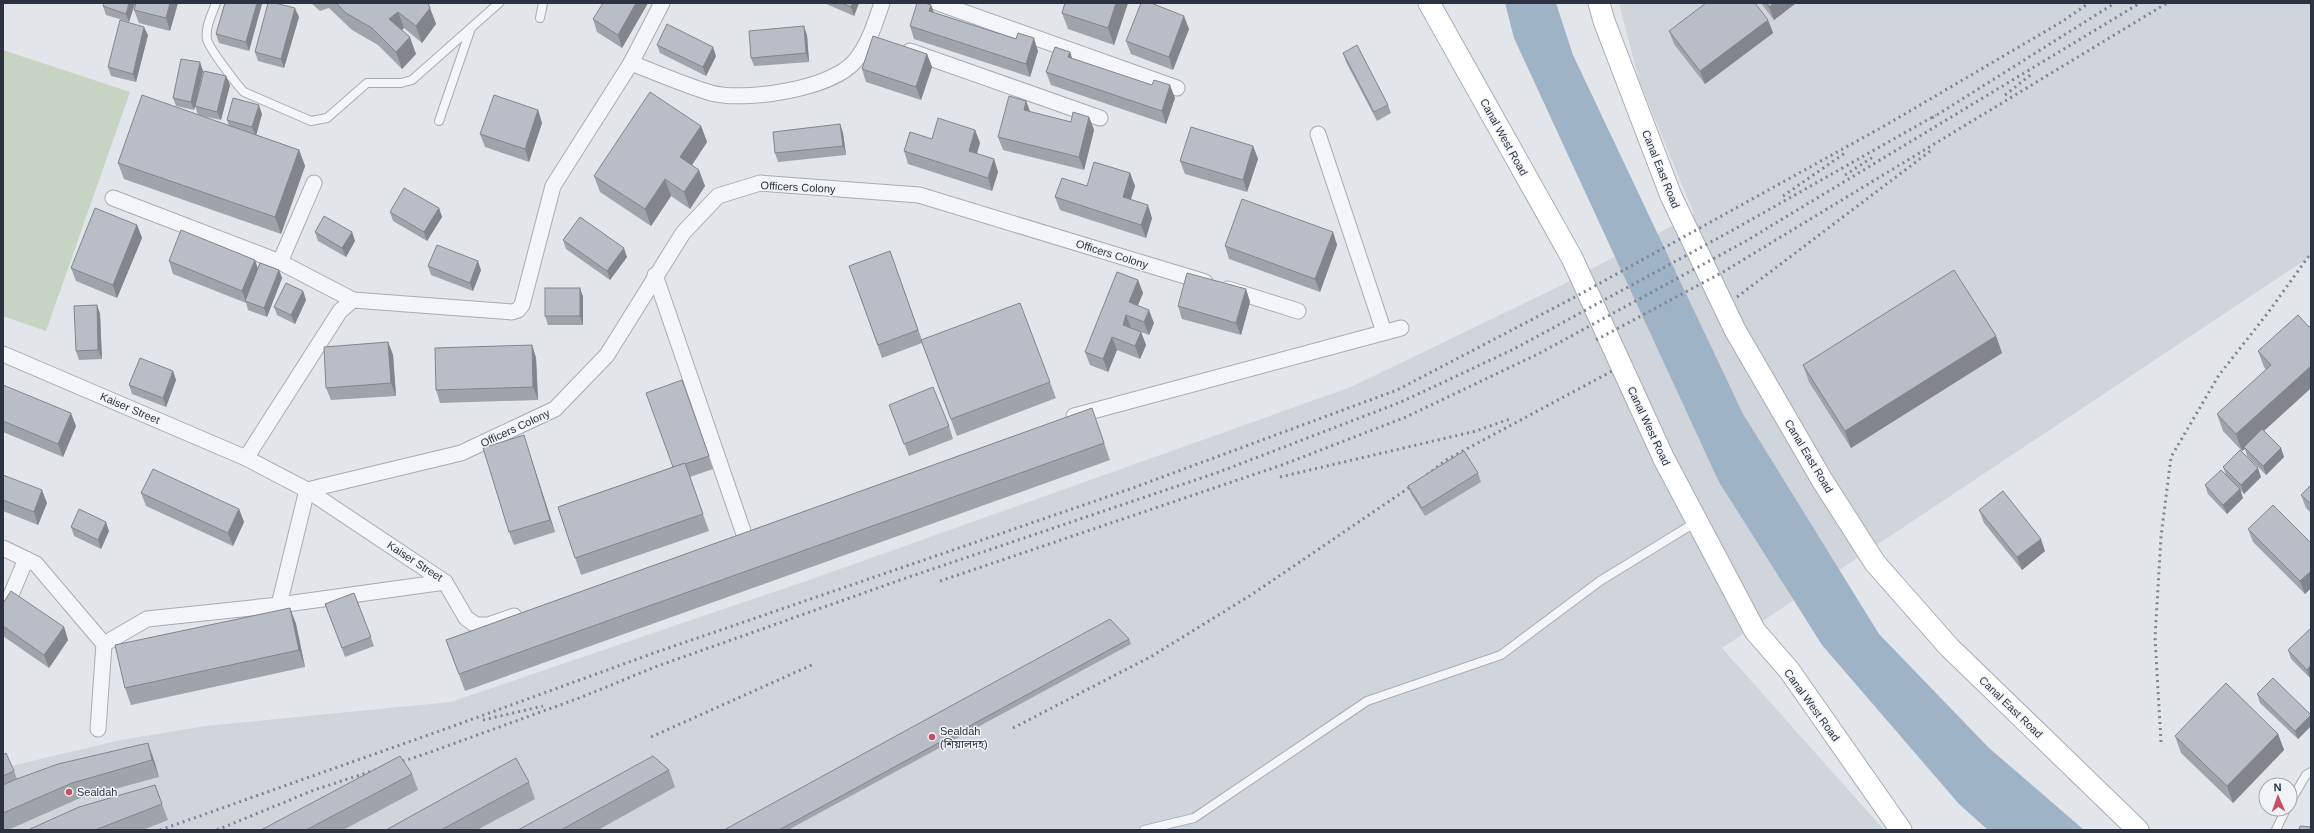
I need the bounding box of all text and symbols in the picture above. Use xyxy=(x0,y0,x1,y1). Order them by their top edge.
street label: Canal West Road xyxy=(1478,96,1530,178)
street label: Canal East Road xyxy=(1640,128,1682,210)
street label: Officers Colony xyxy=(760,179,836,195)
street label: Officers Colony xyxy=(1074,237,1150,271)
street label: Canal West Road xyxy=(1625,384,1673,468)
street label: Kaiser Street xyxy=(98,390,162,426)
street label: Officers Colony xyxy=(478,407,552,449)
street label: Canal East Road xyxy=(1782,417,1836,495)
street label: Kaiser Street xyxy=(385,539,445,583)
street label: Canal West Road xyxy=(1782,667,1842,743)
street label: Canal East Road xyxy=(1977,674,2045,740)
place label: Sealdah (শিয়ালদহ) xyxy=(940,725,988,750)
marker: Sealdah (শিয়ালদহ) xyxy=(927,732,937,742)
north arrow xyxy=(2258,777,2298,817)
text: N xyxy=(2273,781,2282,793)
place label: Sealdah xyxy=(77,786,117,798)
marker: Sealdah xyxy=(64,787,74,797)

